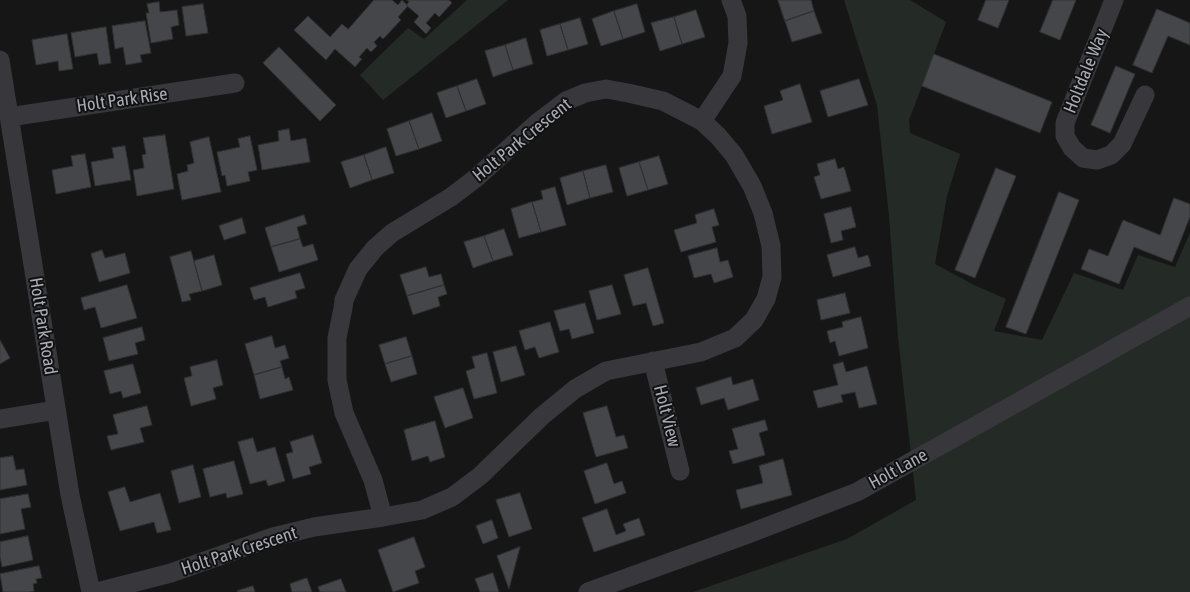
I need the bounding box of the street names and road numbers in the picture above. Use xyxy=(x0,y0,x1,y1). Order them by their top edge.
street label: Holtdale Way xyxy=(1059,26,1113,116)
street label: Holt Park Rise xyxy=(75,83,169,117)
street label: Holt Park Crescent xyxy=(468,94,576,186)
street label: Holt Park Road xyxy=(25,276,61,376)
street label: Holt View xyxy=(649,383,685,449)
street label: Holt Lane xyxy=(865,444,931,494)
street label: Holt Park Crescent xyxy=(178,522,300,580)

